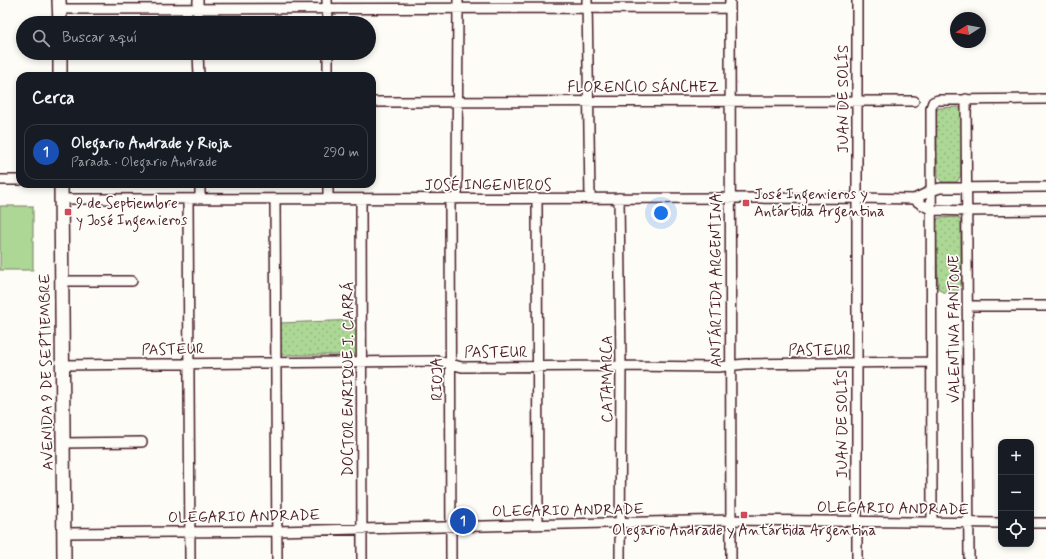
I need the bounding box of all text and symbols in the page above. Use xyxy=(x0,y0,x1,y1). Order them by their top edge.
north arrow xyxy=(950,12,986,48)
search box xyxy=(16,16,376,60)
icon: search xyxy=(30,27,52,49)
text: Buscar aquí xyxy=(62,28,137,48)
street label: JUAN DE SOLÍS xyxy=(833,45,854,153)
street label: FLORENCIO SÁNCHEZ xyxy=(567,77,719,98)
text: Cerca xyxy=(32,87,75,109)
text: Olegario Andrade y Rioja xyxy=(71,134,231,154)
text: 1 xyxy=(43,144,49,161)
text: 290 m xyxy=(323,144,359,161)
text: Parada · Olegario Andrade xyxy=(71,154,217,171)
street label: JOSÉ INGENIEROS xyxy=(424,175,552,196)
place label: José Ingenieros y Antártida Argentina xyxy=(754,185,885,223)
street label: ANTÁRTIDA ARGENTINA xyxy=(706,193,727,367)
place label: 9 de Septiembre y José Ingenieros xyxy=(76,194,188,232)
marker: José Ingenieros y Antártida Argentina xyxy=(741,198,751,208)
your location xyxy=(651,203,671,223)
marker: 9 de Septiembre y José Ingenieros xyxy=(63,207,73,217)
street label: VALENTINA FANTONE xyxy=(945,255,965,403)
street label: AVENIDA 9 DE SEPTIEMBRE xyxy=(35,273,59,471)
street label: DOCTOR ENRIQUE J. CARRÁ xyxy=(338,281,359,477)
street label: CATAMARCA xyxy=(598,335,618,423)
street label: PASTEUR xyxy=(141,339,205,361)
street label: PASTEUR xyxy=(788,341,852,361)
street label: PASTEUR xyxy=(464,343,528,363)
street label: RIOJA xyxy=(428,357,448,401)
street label: JUAN DE SOLÍS xyxy=(832,370,853,478)
map controls xyxy=(998,439,1034,547)
button: + xyxy=(998,439,1034,475)
button: − xyxy=(998,475,1034,511)
street label: OLEGARIO ANDRADE xyxy=(817,498,970,520)
street label: OLEGARIO ANDRADE xyxy=(492,500,645,522)
street label: OLEGARIO ANDRADE xyxy=(168,506,321,528)
pin: 1 xyxy=(450,506,476,536)
marker: Olegario Andrade y Antártida Argentina xyxy=(739,510,749,520)
button: locate xyxy=(998,511,1034,547)
place label: Olegario Andrade y Antártida Argentina xyxy=(612,521,876,542)

